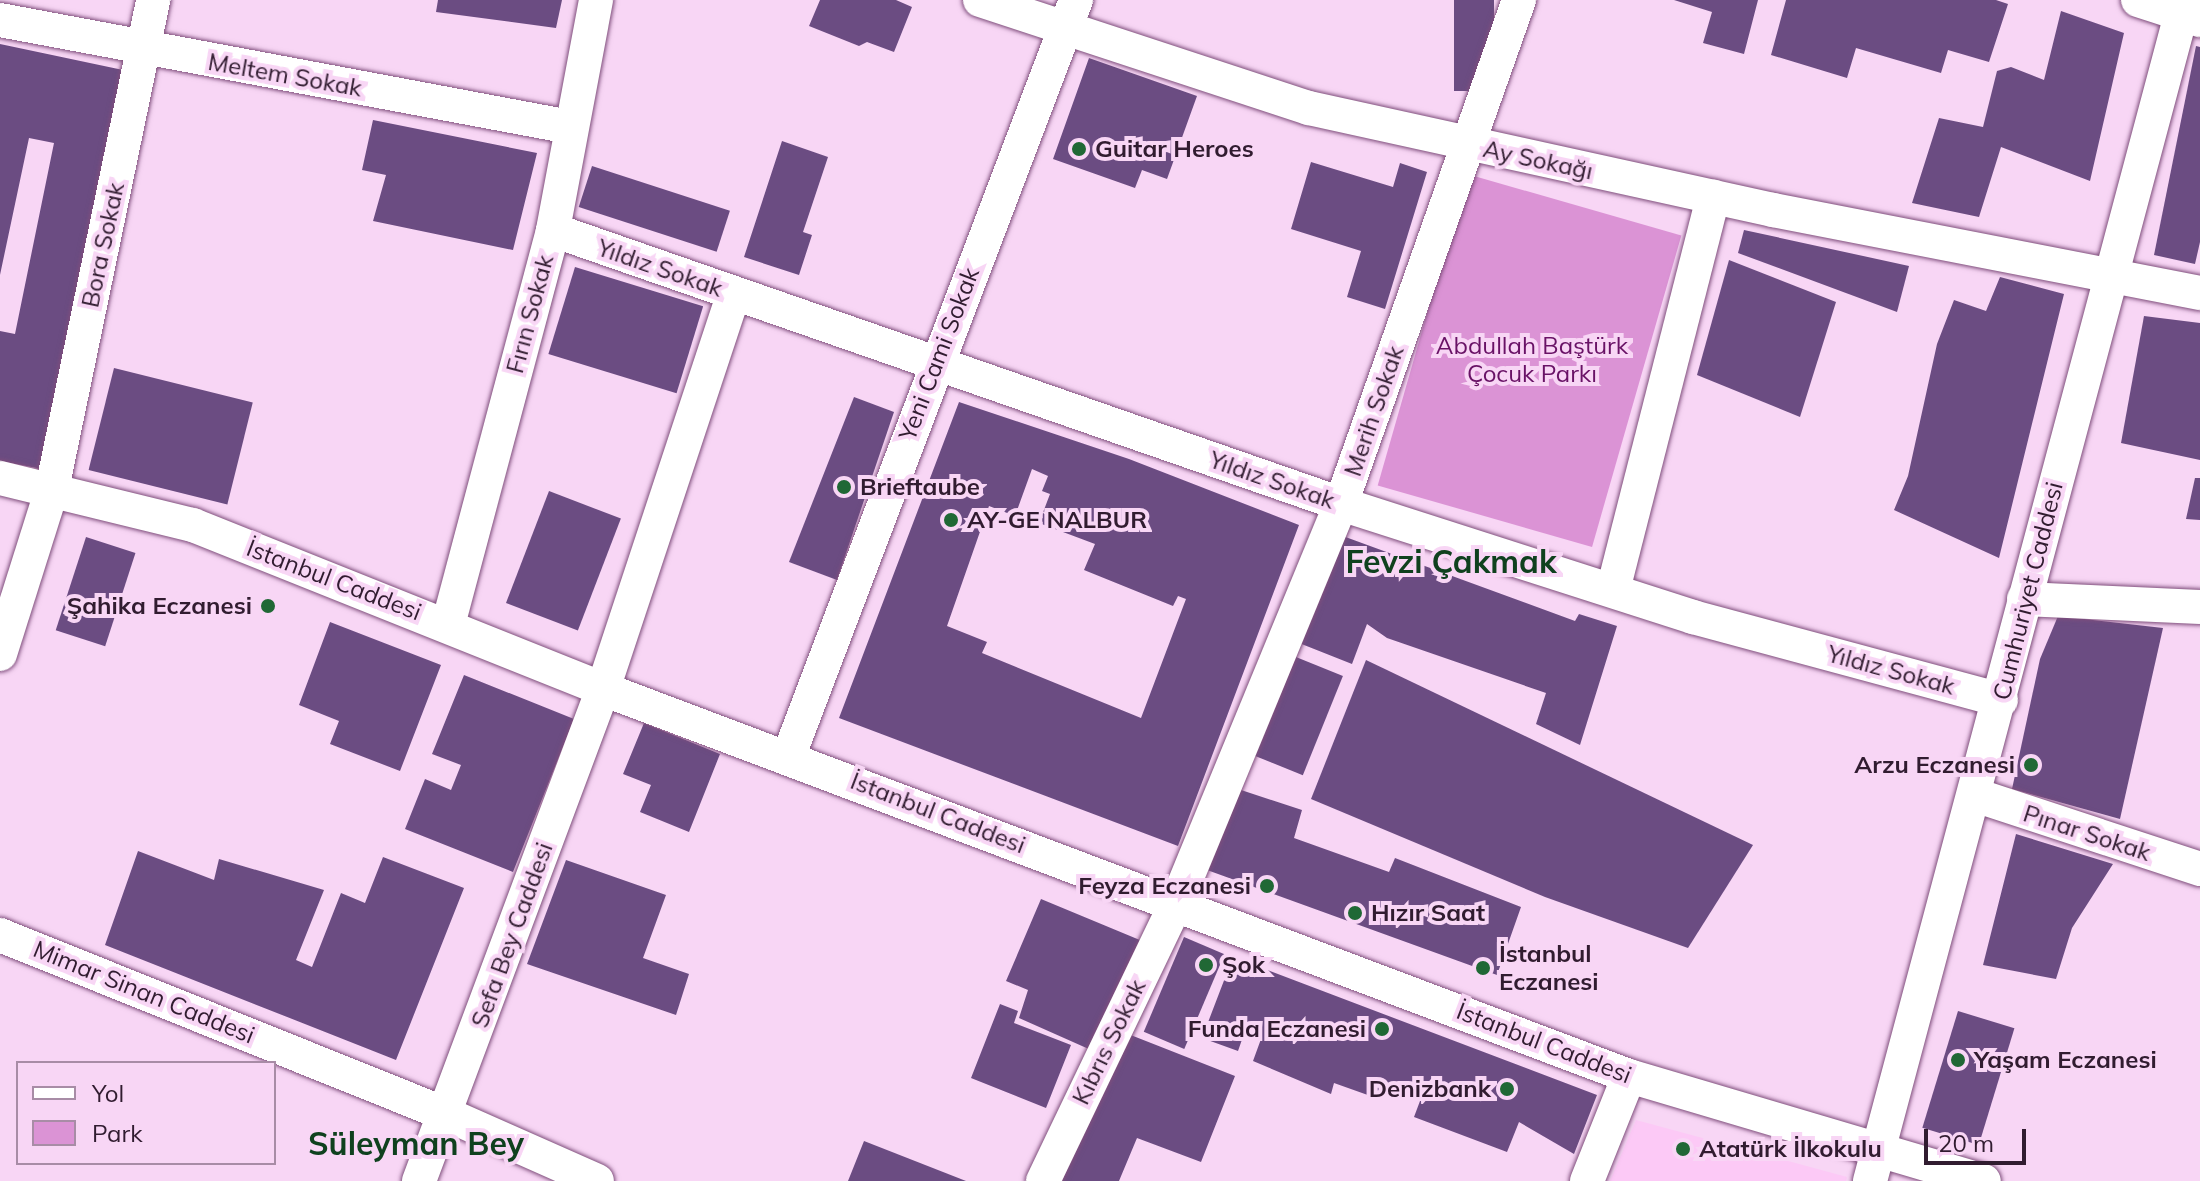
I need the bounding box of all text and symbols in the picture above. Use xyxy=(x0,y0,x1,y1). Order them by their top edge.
street label: Meltem Sokak xyxy=(206,47,364,103)
street label: Ay Sokağı xyxy=(1480,134,1596,186)
place label: Guitar Heroes xyxy=(1095,135,1254,163)
marker: Guitar Heroes xyxy=(1070,140,1088,158)
street label: Bora Sokak xyxy=(76,180,130,310)
street label: Yıldız Sokak xyxy=(594,233,726,303)
street label: Fırın Sokak xyxy=(500,252,560,376)
street label: Yeni Cami Sokak xyxy=(893,263,985,445)
park label: Abdullah Baştürk Çocuk Parkı xyxy=(1436,332,1628,388)
street label: Merih Sokak xyxy=(1338,342,1410,480)
street label: Yıldız Sokak xyxy=(1206,445,1338,515)
place label: Brieftaube xyxy=(860,473,980,501)
marker: Brieftaube xyxy=(835,478,853,496)
street label: Cumhuriyet Caddesi xyxy=(1987,479,2069,703)
place label: AY-GE NALBUR xyxy=(967,506,1147,534)
marker: AY-GE NALBUR xyxy=(942,511,960,529)
street label: İstanbul Caddesi xyxy=(242,533,426,627)
district label: Fevzi Çakmak xyxy=(1345,542,1557,580)
place label: Şahika Eczanesi xyxy=(67,592,252,620)
marker: Şahika Eczanesi xyxy=(259,597,277,615)
street label: Yıldız Sokak xyxy=(1824,639,1958,701)
place label: Arzu Eczanesi xyxy=(1854,751,2015,779)
marker: Arzu Eczanesi xyxy=(2022,756,2040,774)
street label: İstanbul Caddesi xyxy=(846,766,1030,860)
street label: Pınar Sokak xyxy=(2020,799,2154,867)
street label: Sefa Bey Caddesi xyxy=(465,839,559,1031)
place label: Feyza Eczanesi xyxy=(1078,872,1251,900)
marker: Feyza Eczanesi xyxy=(1258,877,1276,895)
place label: Hızır Saat xyxy=(1371,899,1485,927)
marker: Hızır Saat xyxy=(1346,904,1364,922)
street label: Mimar Sinan Caddesi xyxy=(29,934,259,1050)
place label: İstanbul Eczanesi xyxy=(1499,940,1599,996)
place label: Şok xyxy=(1222,951,1265,979)
marker: Şok xyxy=(1197,956,1215,974)
marker: İstanbul Eczanesi xyxy=(1474,959,1492,977)
street label: Kıbrıs Sokak xyxy=(1066,975,1152,1109)
street label: İstanbul Caddesi xyxy=(1452,996,1636,1090)
place label: Funda Eczanesi xyxy=(1188,1015,1366,1043)
marker: Funda Eczanesi xyxy=(1373,1020,1391,1038)
place label: Yaşam Eczanesi xyxy=(1974,1046,2157,1074)
marker: Yaşam Eczanesi xyxy=(1949,1051,1967,1069)
legend xyxy=(16,1061,276,1165)
place label: Denizbank xyxy=(1369,1075,1491,1103)
text: Yol xyxy=(92,1078,124,1108)
marker: Denizbank xyxy=(1498,1080,1516,1098)
scale bar xyxy=(1928,1113,2030,1163)
text: Park xyxy=(92,1118,143,1148)
district label: Süleyman Bey xyxy=(308,1124,524,1162)
text: 20 m xyxy=(1938,1128,1994,1158)
place label: Atatürk İlkokulu xyxy=(1699,1135,1882,1163)
marker: Atatürk İlkokulu xyxy=(1674,1140,1692,1158)

